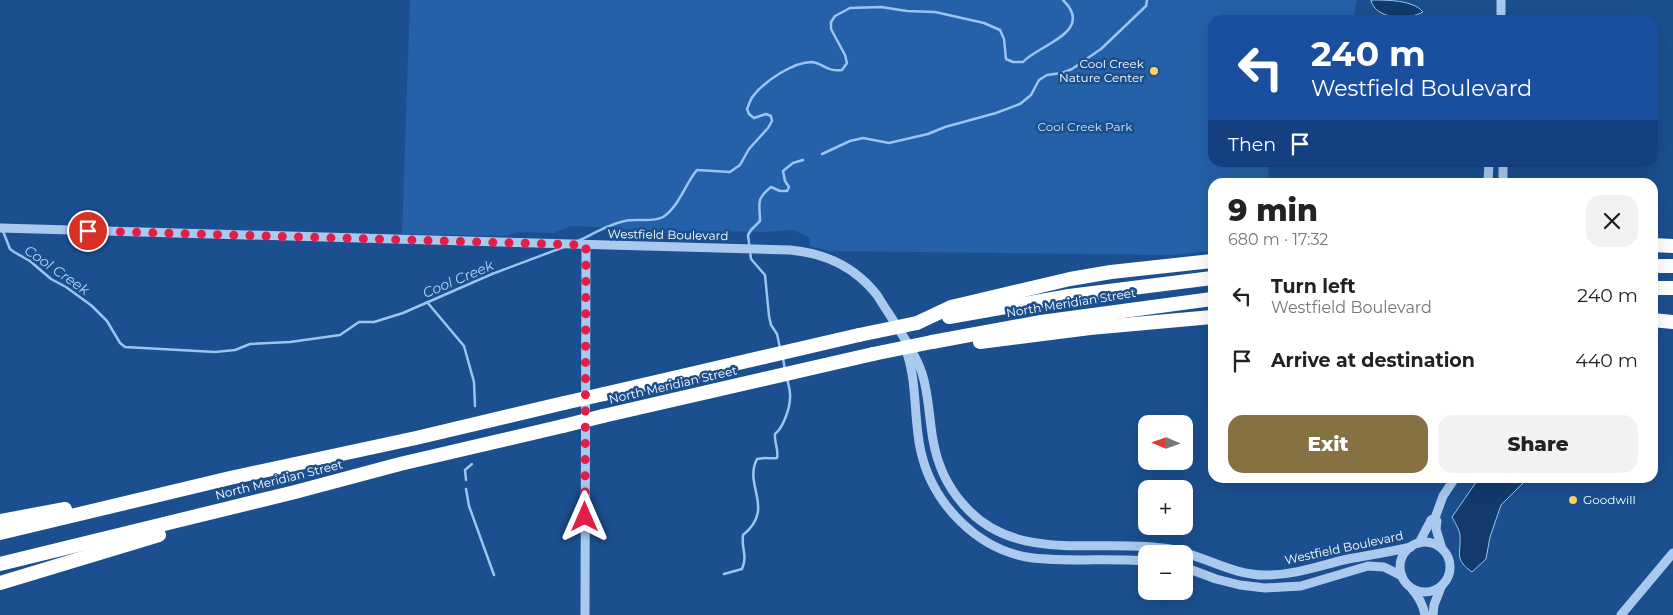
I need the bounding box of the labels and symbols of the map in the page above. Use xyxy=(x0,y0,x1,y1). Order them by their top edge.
place label: Cool Creek Nature Center xyxy=(1059,56,1145,85)
marker: Cool Creek Nature Center xyxy=(1148,65,1160,77)
park label: Cool Creek Park xyxy=(1037,119,1133,134)
pin xyxy=(67,210,109,252)
street label: Westfield Boulevard xyxy=(608,226,728,243)
water label: Cool Creek xyxy=(21,241,94,299)
water label: Cool Creek xyxy=(420,256,497,302)
street label: North Meridian Street xyxy=(1005,285,1137,320)
street label: North Meridian Street xyxy=(607,362,739,407)
north arrow xyxy=(1138,415,1192,470)
street label: North Meridian Street xyxy=(213,456,344,503)
position arrow xyxy=(558,490,610,542)
place label: Goodwill xyxy=(1583,492,1636,507)
marker: Goodwill xyxy=(1567,494,1579,506)
street label: Westfield Boulevard xyxy=(1283,528,1404,567)

